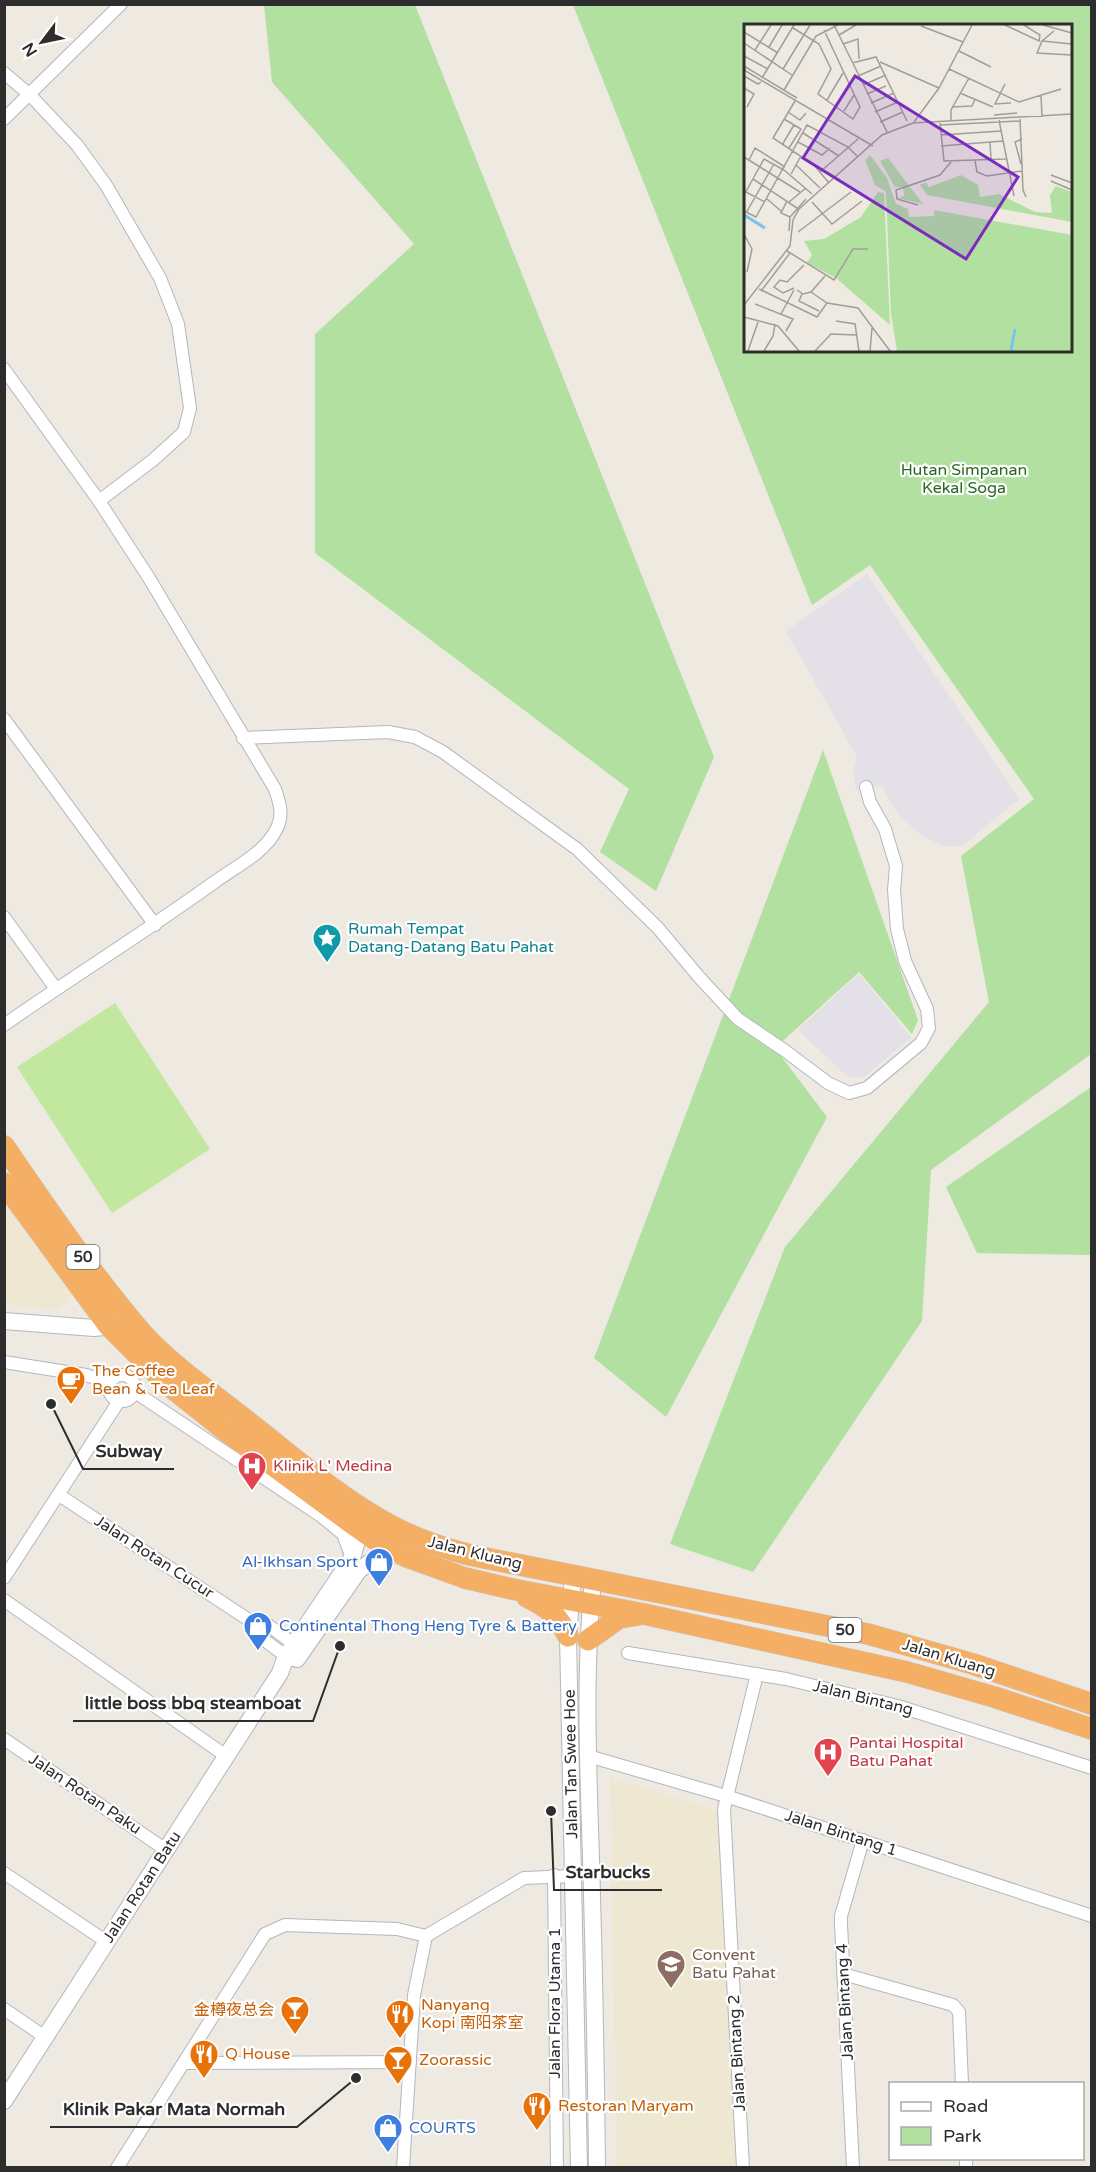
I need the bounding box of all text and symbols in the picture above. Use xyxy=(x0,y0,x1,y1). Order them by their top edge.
north arrow xyxy=(12,12,72,72)
inset map xyxy=(744,24,1072,352)
text: N xyxy=(18,39,42,60)
park label: Hutan Simpanan Kekal Soga xyxy=(901,460,1027,498)
place label: Rumah Tempat Datang-Datang Batu Pahat xyxy=(348,919,554,957)
place icon: Rumah Tempat Datang-Datang Batu Pahat xyxy=(311,922,343,964)
road number: 50 xyxy=(66,1245,100,1269)
place label: The Coffee Bean & Tea Leaf xyxy=(92,1361,216,1399)
cafe icon: The Coffee Bean & Tea Leaf xyxy=(55,1364,87,1406)
callout: Subway xyxy=(83,1433,174,1469)
text: Subway xyxy=(96,1440,163,1462)
hospital icon: Klinik L' Medina xyxy=(236,1450,268,1492)
place label: Klinik L' Medina xyxy=(273,1456,392,1476)
street label: Jalan Rotan Cucur xyxy=(90,1511,218,1604)
street label: Jalan Kluang xyxy=(426,1532,524,1574)
shop icon: Al-Ikhsan Sport xyxy=(363,1546,395,1588)
place label: Al-Ikhsan Sport xyxy=(241,1552,358,1572)
shop icon: Continental Thong Heng Tyre & Battery xyxy=(242,1610,274,1652)
place label: Continental Thong Heng Tyre & Battery xyxy=(279,1616,577,1636)
road number: 50 xyxy=(828,1618,862,1642)
street label: Jalan Kluang xyxy=(900,1634,998,1682)
street label: Jalan Bintang xyxy=(811,1676,915,1720)
callout: little boss bbq steamboat xyxy=(73,1685,313,1721)
street label: Jalan Tan Swee Hoe xyxy=(560,1689,582,1839)
text: little boss bbq steamboat xyxy=(85,1692,301,1714)
place label: Pantai Hospital Batu Pahat xyxy=(849,1733,964,1771)
hospital icon: Pantai Hospital Batu Pahat xyxy=(812,1736,844,1778)
street label: Jalan Rotan Paku xyxy=(25,1749,145,1839)
street label: Jalan Bintang 1 xyxy=(782,1805,900,1861)
street label: Jalan Rotan Batu xyxy=(98,1827,186,1947)
callout: Starbucks xyxy=(554,1854,662,1890)
text: Starbucks xyxy=(566,1861,651,1883)
street label: Jalan Flora Utama 1 xyxy=(545,1928,565,2078)
street label: Jalan Bintang 4 xyxy=(832,1943,858,2061)
place label: Convent Batu Pahat xyxy=(692,1945,776,1983)
school or university icon: Convent Batu Pahat xyxy=(655,1948,687,1990)
bar icon: 金樽夜总会 xyxy=(279,1994,311,2036)
street label: Jalan Bintang 2 xyxy=(724,1994,750,2112)
place label: Nanyang Kopi 南阳茶室 xyxy=(421,1995,524,2033)
restaurant icon: Nanyang Kopi 南阳茶室 xyxy=(384,1998,416,2040)
place label: 金樽夜总会 xyxy=(194,2000,274,2020)
restaurant icon: Q House xyxy=(188,2038,220,2080)
place label: Q House xyxy=(225,2044,290,2064)
bar icon: Zoorassic xyxy=(382,2044,414,2086)
place label: Zoorassic xyxy=(419,2050,492,2070)
legend xyxy=(889,2082,1084,2160)
restaurant icon: Restoran Maryam xyxy=(521,2090,553,2132)
callout: Klinik Pakar Mata Normah xyxy=(50,2091,297,2127)
text: Road xyxy=(943,2095,988,2117)
place label: Restoran Maryam xyxy=(558,2096,694,2116)
text: Klinik Pakar Mata Normah xyxy=(63,2098,285,2120)
shop icon: COURTS xyxy=(372,2112,404,2154)
place label: COURTS xyxy=(409,2118,476,2138)
text: Park xyxy=(943,2125,982,2147)

